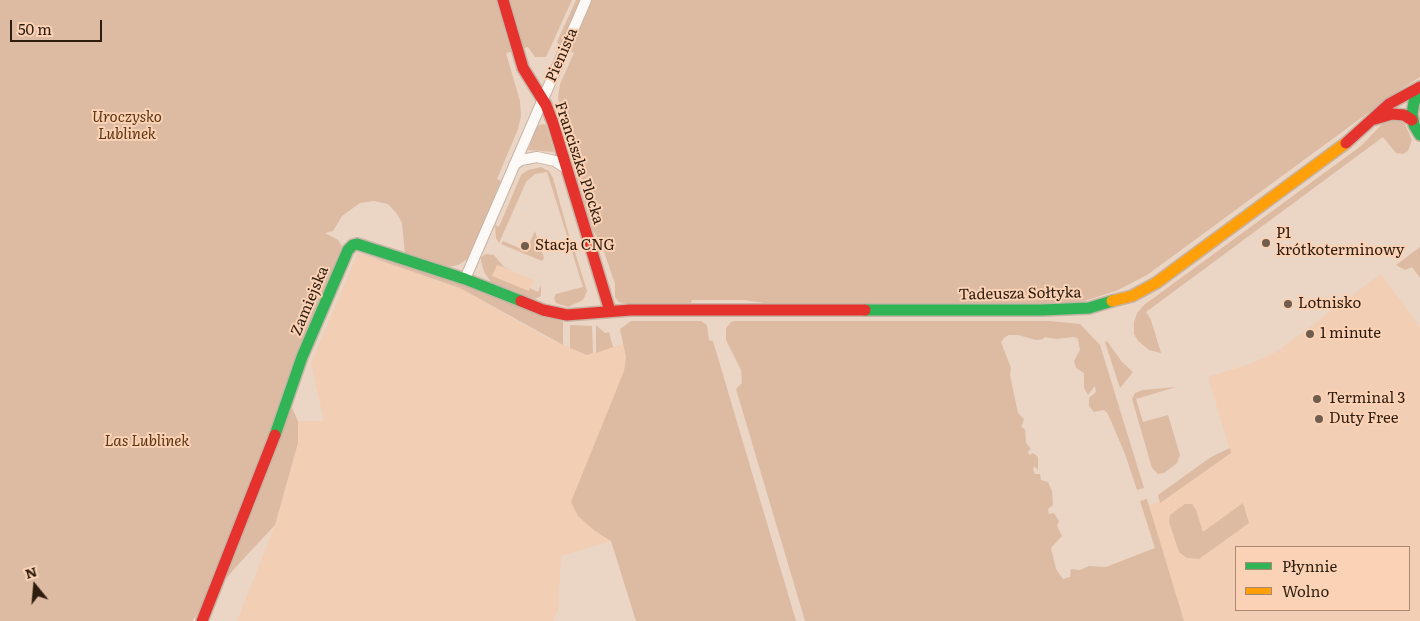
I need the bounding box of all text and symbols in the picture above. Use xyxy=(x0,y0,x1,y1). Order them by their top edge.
scale bar xyxy=(12,10,105,42)
text: 50 m xyxy=(18,17,52,40)
street label: Pienista xyxy=(542,25,582,85)
street label: Franciszka Plocka xyxy=(551,99,607,227)
park label: Uroczysko Lublinek xyxy=(92,109,162,144)
place label: P1 krótkoterminowy xyxy=(1276,225,1404,260)
place label: Stacja CNG xyxy=(535,237,615,255)
marker: P1 krótkoterminowy xyxy=(1260,237,1272,249)
marker: Stacja CNG xyxy=(519,240,531,252)
street label: Zamiejska xyxy=(287,264,333,338)
street label: Tadeusza Sołtyka xyxy=(958,284,1082,304)
place label: Lotnisko xyxy=(1298,295,1361,313)
marker: Lotnisko xyxy=(1282,298,1294,310)
place label: 1 minute xyxy=(1320,325,1381,343)
marker: 1 minute xyxy=(1304,328,1316,340)
place label: Terminal 3 xyxy=(1327,390,1405,408)
marker: Terminal 3 xyxy=(1311,393,1323,405)
place label: Duty Free xyxy=(1329,410,1399,428)
marker: Duty Free xyxy=(1313,413,1325,425)
park label: Las Lublinek xyxy=(105,433,189,451)
legend xyxy=(1235,546,1410,611)
text: Płynnie xyxy=(1282,554,1337,577)
text: N xyxy=(22,560,39,583)
north arrow xyxy=(10,561,60,611)
text: Wolno xyxy=(1282,579,1329,602)

